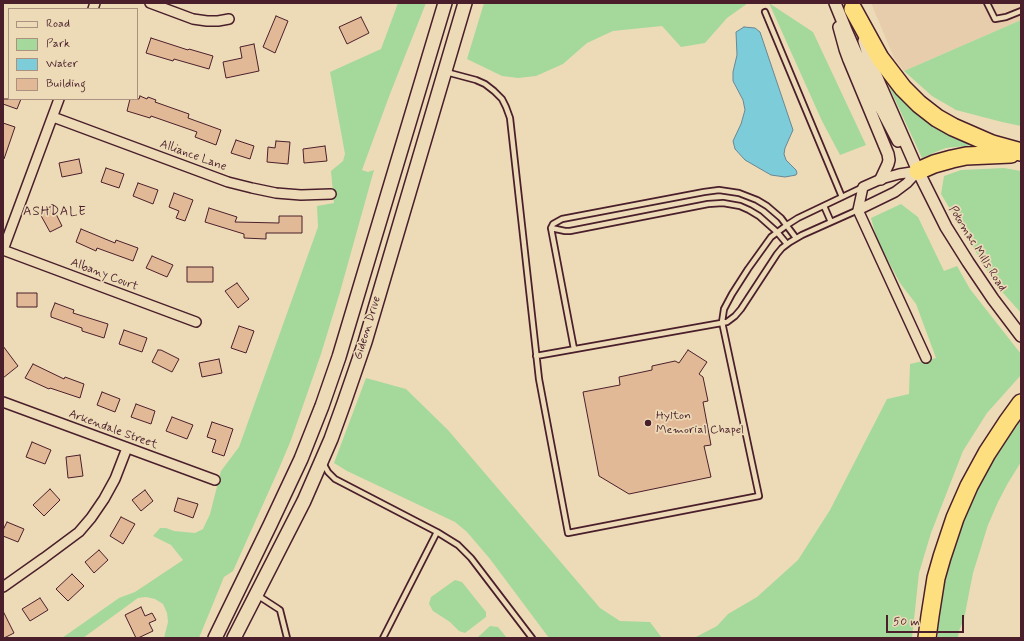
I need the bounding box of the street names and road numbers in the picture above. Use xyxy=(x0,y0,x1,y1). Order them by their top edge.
street label: Alliance Lane xyxy=(158,137,228,175)
street label: Potomac Mills Road xyxy=(945,204,1009,294)
street label: Albany Court xyxy=(68,256,140,294)
street label: Gideon Drive xyxy=(352,294,384,362)
street label: Arkendale Street xyxy=(67,407,159,453)

